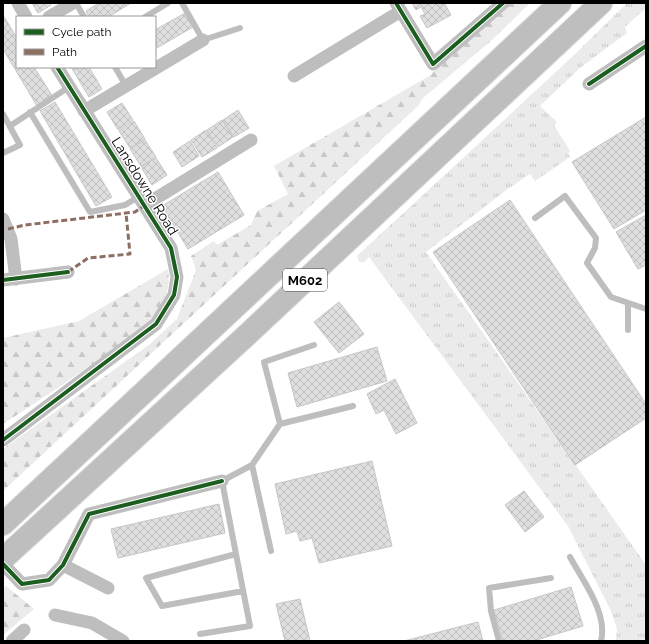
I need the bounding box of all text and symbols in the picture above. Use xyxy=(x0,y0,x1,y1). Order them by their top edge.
legend xyxy=(16,16,156,68)
text: Cycle path xyxy=(52,25,111,39)
text: Path xyxy=(52,45,77,59)
street label: Lansdowne Road xyxy=(108,134,182,238)
road number: M602 xyxy=(283,269,327,291)

